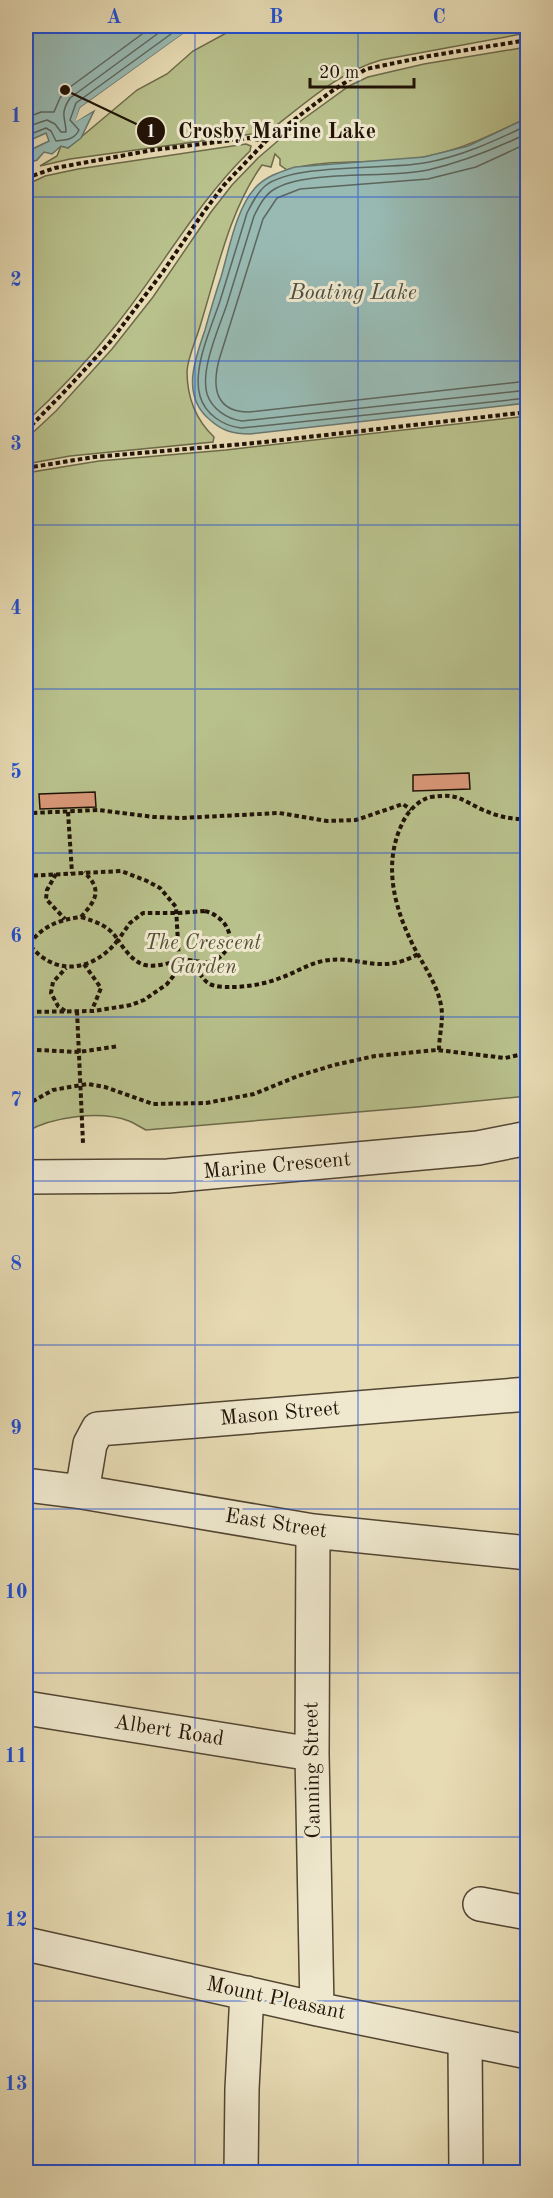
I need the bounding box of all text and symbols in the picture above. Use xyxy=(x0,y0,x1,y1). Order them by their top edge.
text: A xyxy=(106,8,122,28)
text: B xyxy=(269,8,283,28)
text: C xyxy=(432,8,446,28)
scale bar xyxy=(310,51,414,89)
text: 20 m xyxy=(319,64,359,82)
text: 1 xyxy=(10,107,22,127)
callout: Crosby Marine Lake xyxy=(136,111,388,151)
text: Crosby Marine Lake xyxy=(178,121,376,143)
text: 1 xyxy=(146,123,156,141)
text: 2 xyxy=(10,271,22,291)
water label: Boating Lake xyxy=(288,282,417,304)
text: 3 xyxy=(10,435,22,455)
text: 4 xyxy=(10,599,22,619)
text: 5 xyxy=(10,762,22,783)
text: 6 xyxy=(10,927,22,947)
park label: The Crescent Garden xyxy=(145,933,262,978)
text: 7 xyxy=(10,1091,22,1111)
street label: Marine Crescent xyxy=(202,1149,352,1183)
text: 8 xyxy=(10,1255,22,1275)
street label: Mason Street xyxy=(219,1398,341,1430)
text: 9 xyxy=(10,1419,22,1439)
street label: East Street xyxy=(224,1506,328,1542)
text: 10 xyxy=(4,1583,28,1603)
street label: Canning Street xyxy=(301,1701,325,1839)
street label: Albert Road xyxy=(113,1712,225,1750)
text: 11 xyxy=(4,1747,28,1767)
text: 12 xyxy=(4,1911,28,1931)
street label: Mount Pleasant xyxy=(204,1974,348,2024)
text: 13 xyxy=(4,2075,28,2095)

